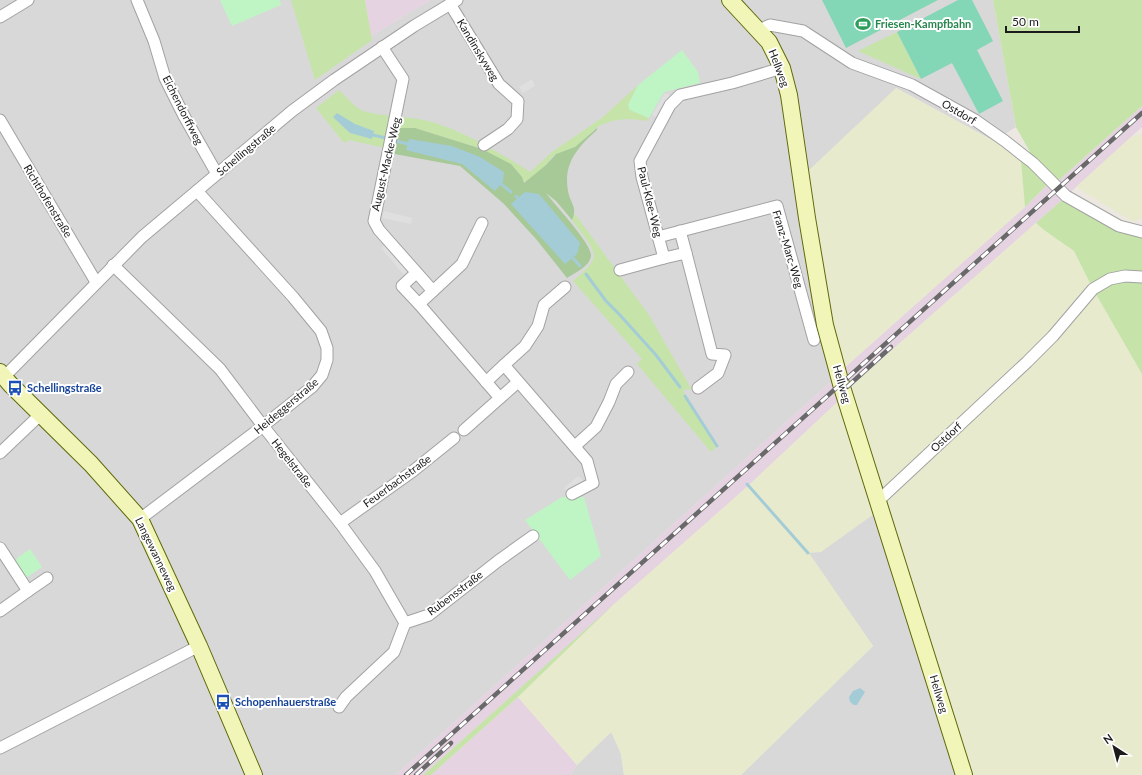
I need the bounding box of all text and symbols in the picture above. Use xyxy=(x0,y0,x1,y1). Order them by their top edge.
scale bar xyxy=(1006,8,1079,34)
text: 50 m xyxy=(1012,14,1039,29)
sports icon: Friesen-Kampfbahn xyxy=(854,15,872,33)
street label: Kandinskyweg xyxy=(455,16,502,83)
place label: Friesen-Kampfbahn xyxy=(875,17,971,30)
street label: Hellweg xyxy=(766,47,793,89)
street label: Eichendorffweg xyxy=(160,73,207,147)
street label: Ostdorf xyxy=(940,97,979,127)
street label: August-Macke-Weg xyxy=(368,115,403,212)
street label: Schellingstraße xyxy=(213,121,278,178)
street label: Richthofenstraße xyxy=(22,162,75,240)
street label: Paul-Klee-Weg xyxy=(635,165,666,239)
street label: Franz-Marc-Weg xyxy=(770,208,807,290)
street label: Hellweg xyxy=(831,363,854,405)
street label: Heideggerstraße xyxy=(251,375,321,436)
bus stop icon: Schellingstraße xyxy=(6,379,24,397)
place label: Schellingstraße xyxy=(27,381,102,394)
street label: Ostdorf xyxy=(927,419,964,454)
street label: Hegelstraße xyxy=(269,436,316,490)
street label: Feuerbachstraße xyxy=(360,451,433,510)
street label: Langewanneweg xyxy=(133,515,180,593)
street label: Rubensstraße xyxy=(424,567,485,618)
street label: Hellweg xyxy=(928,673,952,715)
bus stop icon: Schopenhauerstraße xyxy=(214,693,232,711)
place label: Schopenhauerstraße xyxy=(235,695,336,708)
north arrow xyxy=(1094,727,1134,767)
text: N xyxy=(1101,731,1115,746)

